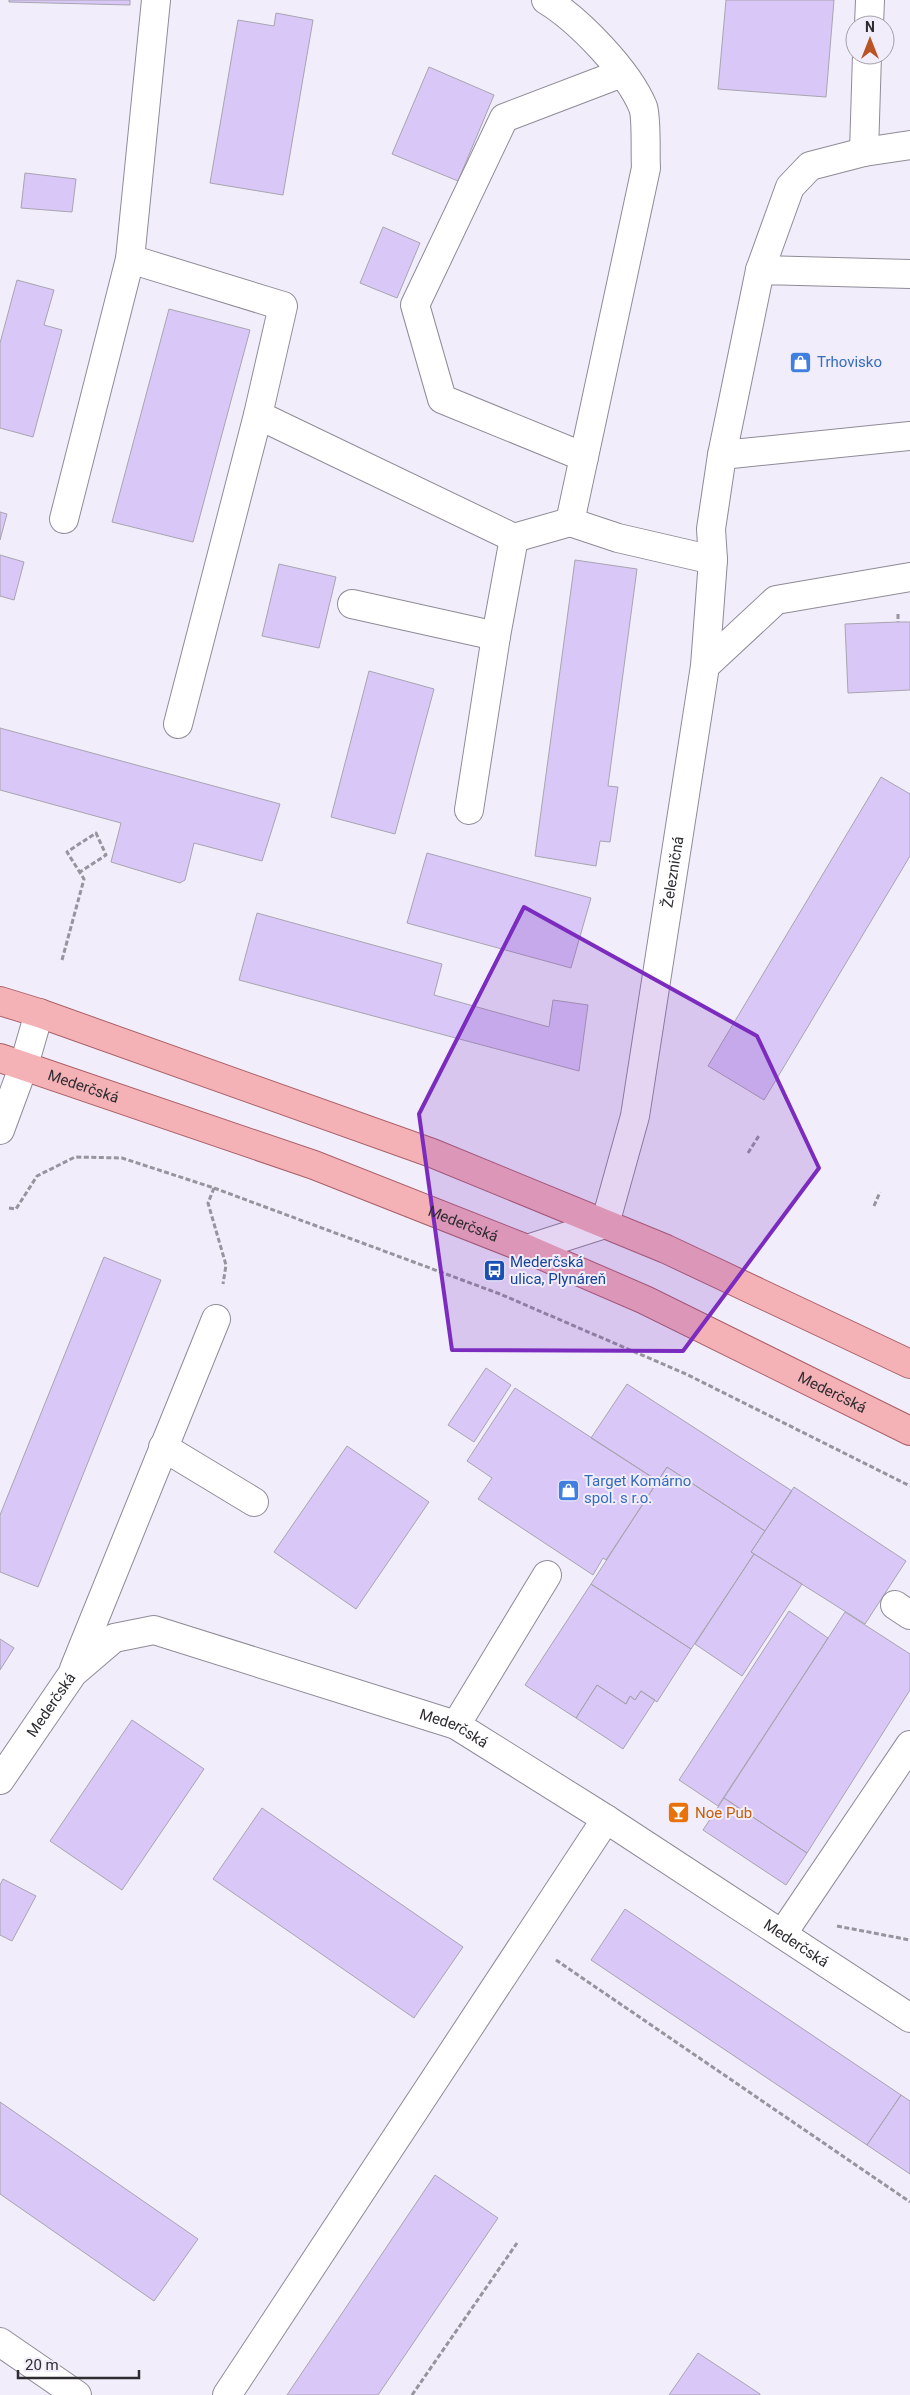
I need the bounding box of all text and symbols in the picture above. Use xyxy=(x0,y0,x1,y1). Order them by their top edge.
north arrow xyxy=(845,15,895,65)
text: N xyxy=(865,19,875,35)
shop icon: Trhovisko xyxy=(789,350,813,374)
place label: Trhovisko xyxy=(817,353,882,371)
street label: Železničná xyxy=(659,835,687,909)
street label: Mederčská xyxy=(45,1066,121,1107)
street label: Mederčská xyxy=(425,1202,501,1246)
place label: Mederčská ulica, Plynáreň xyxy=(510,1253,606,1288)
bus stop icon: Mederčská ulica, Plynáreň xyxy=(482,1259,506,1283)
street label: Mederčská xyxy=(795,1368,869,1417)
place label: Target Komárno spol. s r.o. xyxy=(584,1472,691,1507)
shop icon: Target Komárno spol. s r.o. xyxy=(556,1478,580,1502)
street label: Mederčská xyxy=(23,1669,80,1740)
street label: Mederčská xyxy=(417,1705,491,1752)
bar icon: Noe Pub xyxy=(667,1801,691,1825)
place label: Noe Pub xyxy=(695,1804,752,1822)
street label: Mederčská xyxy=(760,1916,832,1971)
scale bar xyxy=(18,2348,139,2380)
text: 20 m xyxy=(25,2356,59,2374)

